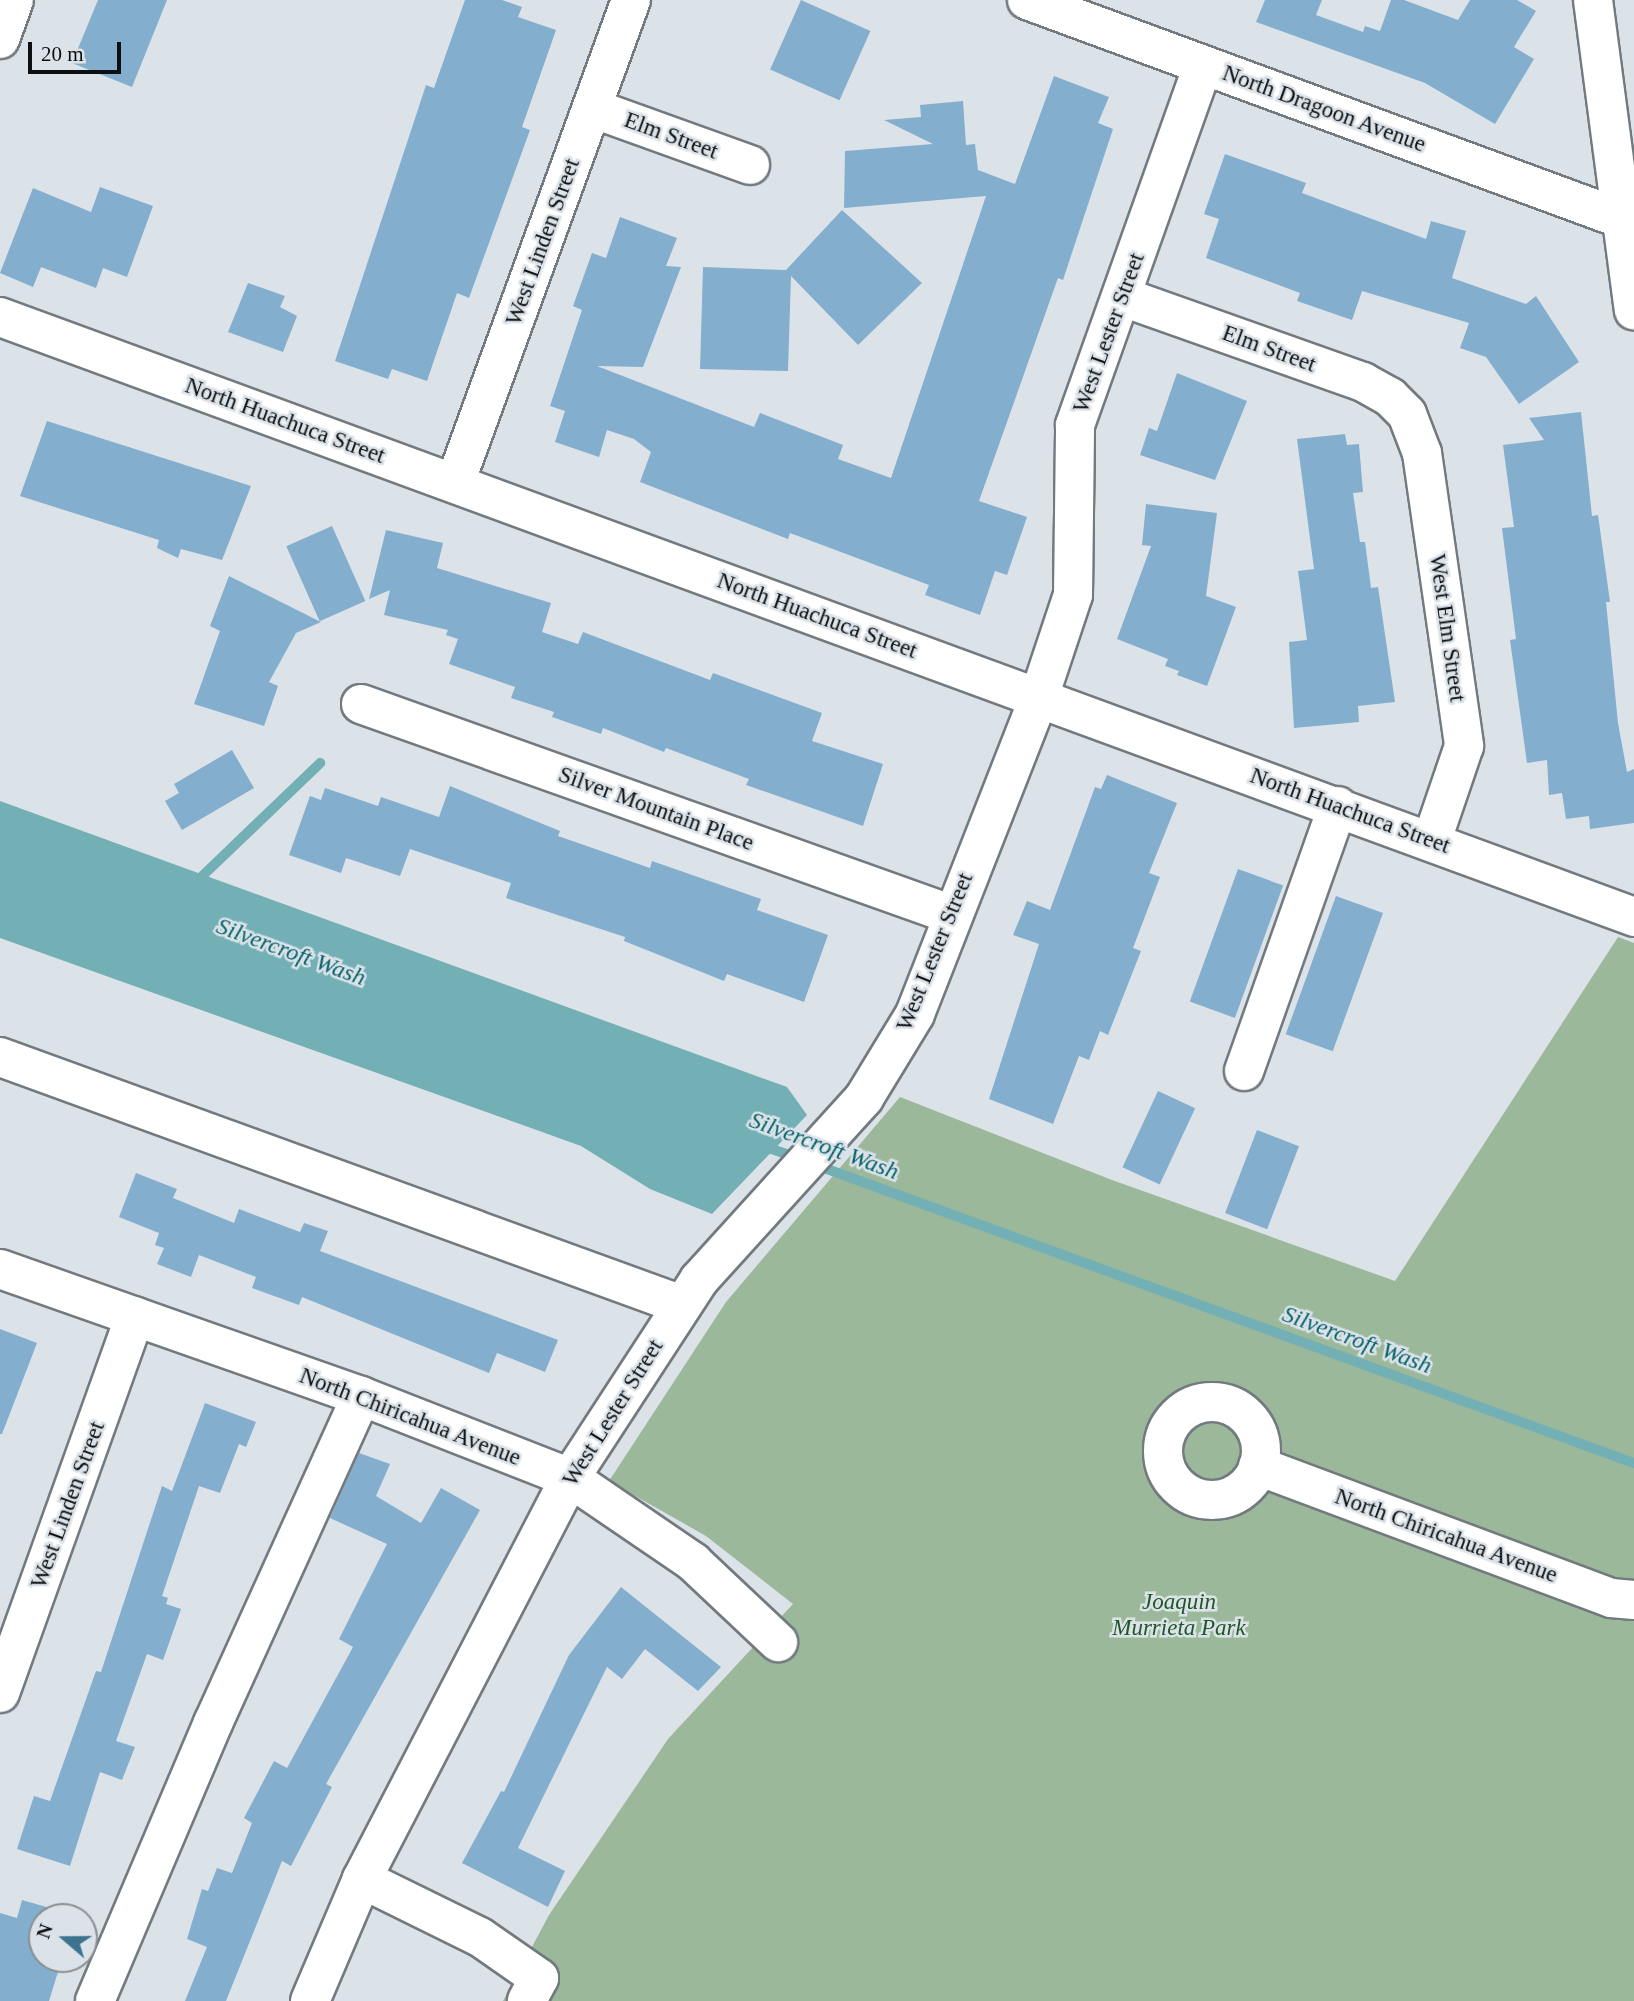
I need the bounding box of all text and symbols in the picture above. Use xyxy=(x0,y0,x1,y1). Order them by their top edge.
scale bar xyxy=(32,28,124,72)
text: 20 m xyxy=(41,42,84,66)
street label: North Dragoon Avenue xyxy=(1218,59,1430,159)
street label: Elm Street xyxy=(620,106,722,166)
street label: West Linden Street xyxy=(500,155,586,329)
street label: West Lester Street xyxy=(1067,249,1151,417)
street label: Elm Street xyxy=(1218,319,1320,379)
street label: North Huachuca Street xyxy=(181,372,389,470)
street label: West Elm Street xyxy=(1423,552,1471,704)
street label: North Huachuca Street xyxy=(713,567,921,665)
street label: Silver Mountain Place xyxy=(555,761,757,857)
street label: North Huachuca Street xyxy=(1246,762,1454,860)
street label: West Lester Street xyxy=(891,869,979,1035)
water label: Silvercroft Wash xyxy=(212,912,370,992)
water label: Silvercroft Wash xyxy=(745,1106,903,1186)
water label: Silvercroft Wash xyxy=(1278,1300,1436,1380)
street label: West Lester Street xyxy=(557,1334,669,1492)
street label: North Chiricahua Avenue xyxy=(295,1362,525,1472)
street label: West Linden Street xyxy=(25,1418,111,1592)
street label: North Chiricahua Avenue xyxy=(1330,1483,1562,1589)
park label: Joaquin Murrieta Park xyxy=(1112,1588,1246,1642)
north arrow xyxy=(28,1903,98,1973)
text: N xyxy=(32,1921,57,1941)

